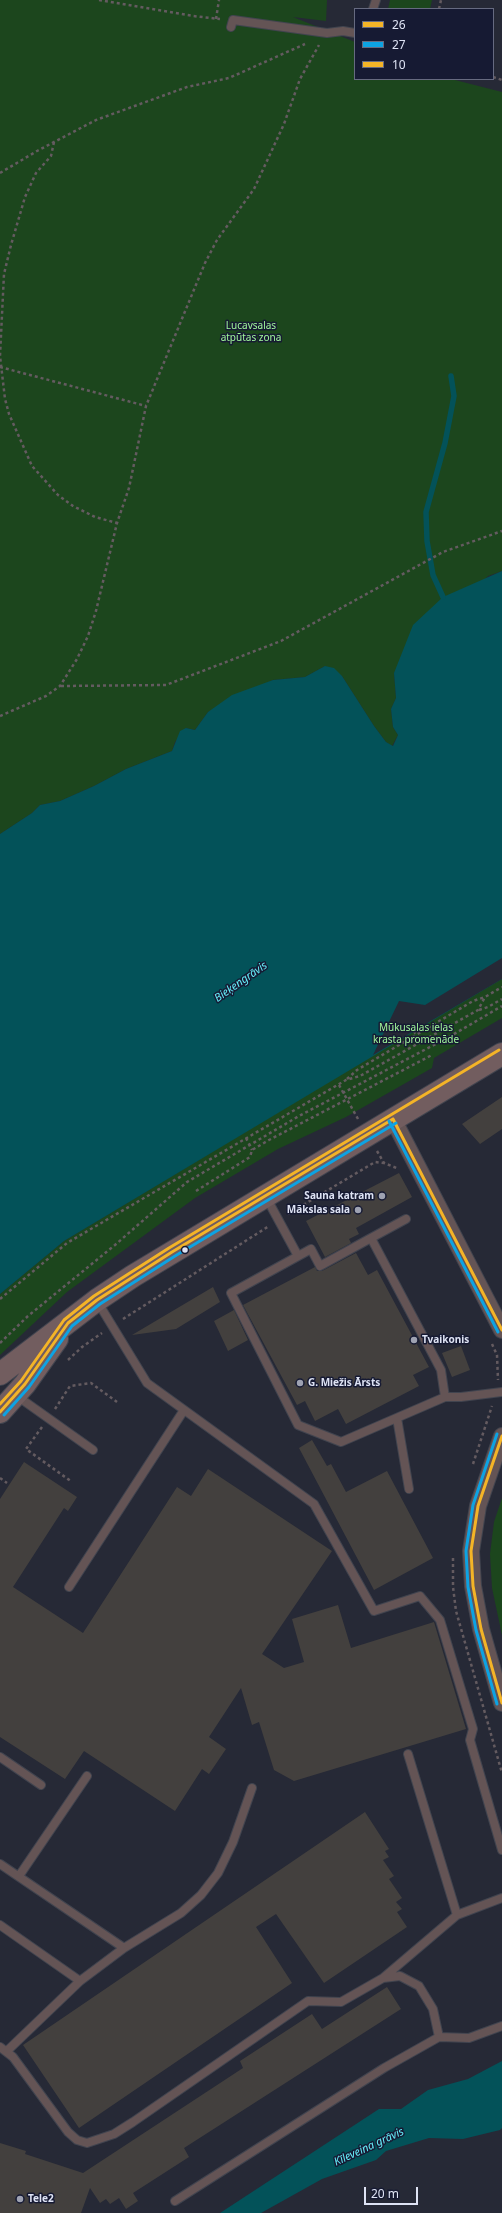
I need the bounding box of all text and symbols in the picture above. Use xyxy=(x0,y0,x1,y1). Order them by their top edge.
legend xyxy=(354,8,494,80)
text: 26 xyxy=(392,16,406,33)
text: 27 xyxy=(392,36,406,53)
text: 10 xyxy=(392,56,406,73)
park label: Lucavsalas atpūtas zona xyxy=(221,320,281,344)
water label: Bieķengrāvis xyxy=(212,959,270,1005)
park label: Mūkusalas ielas krasta promenāde xyxy=(373,1022,459,1046)
place label: Sauna katram xyxy=(304,1190,374,1202)
marker: Sauna katram xyxy=(377,1191,387,1201)
place label: Mākslas sala xyxy=(287,1204,350,1216)
marker: Mākslas sala xyxy=(353,1205,363,1215)
unlabelled marker xyxy=(180,1245,190,1255)
place label: Tvaikonis xyxy=(422,1334,469,1346)
marker: Tvaikonis xyxy=(409,1335,419,1345)
place label: G. Miežis Ārsts xyxy=(308,1377,380,1389)
marker: G. Miežis Ārsts xyxy=(295,1378,305,1388)
water label: Kīleveina grāvis xyxy=(332,2125,406,2169)
scale bar xyxy=(366,2179,420,2205)
text: 20 m xyxy=(371,2185,399,2202)
place label: Tele2 xyxy=(28,2193,54,2205)
marker: Tele2 xyxy=(15,2194,25,2204)

